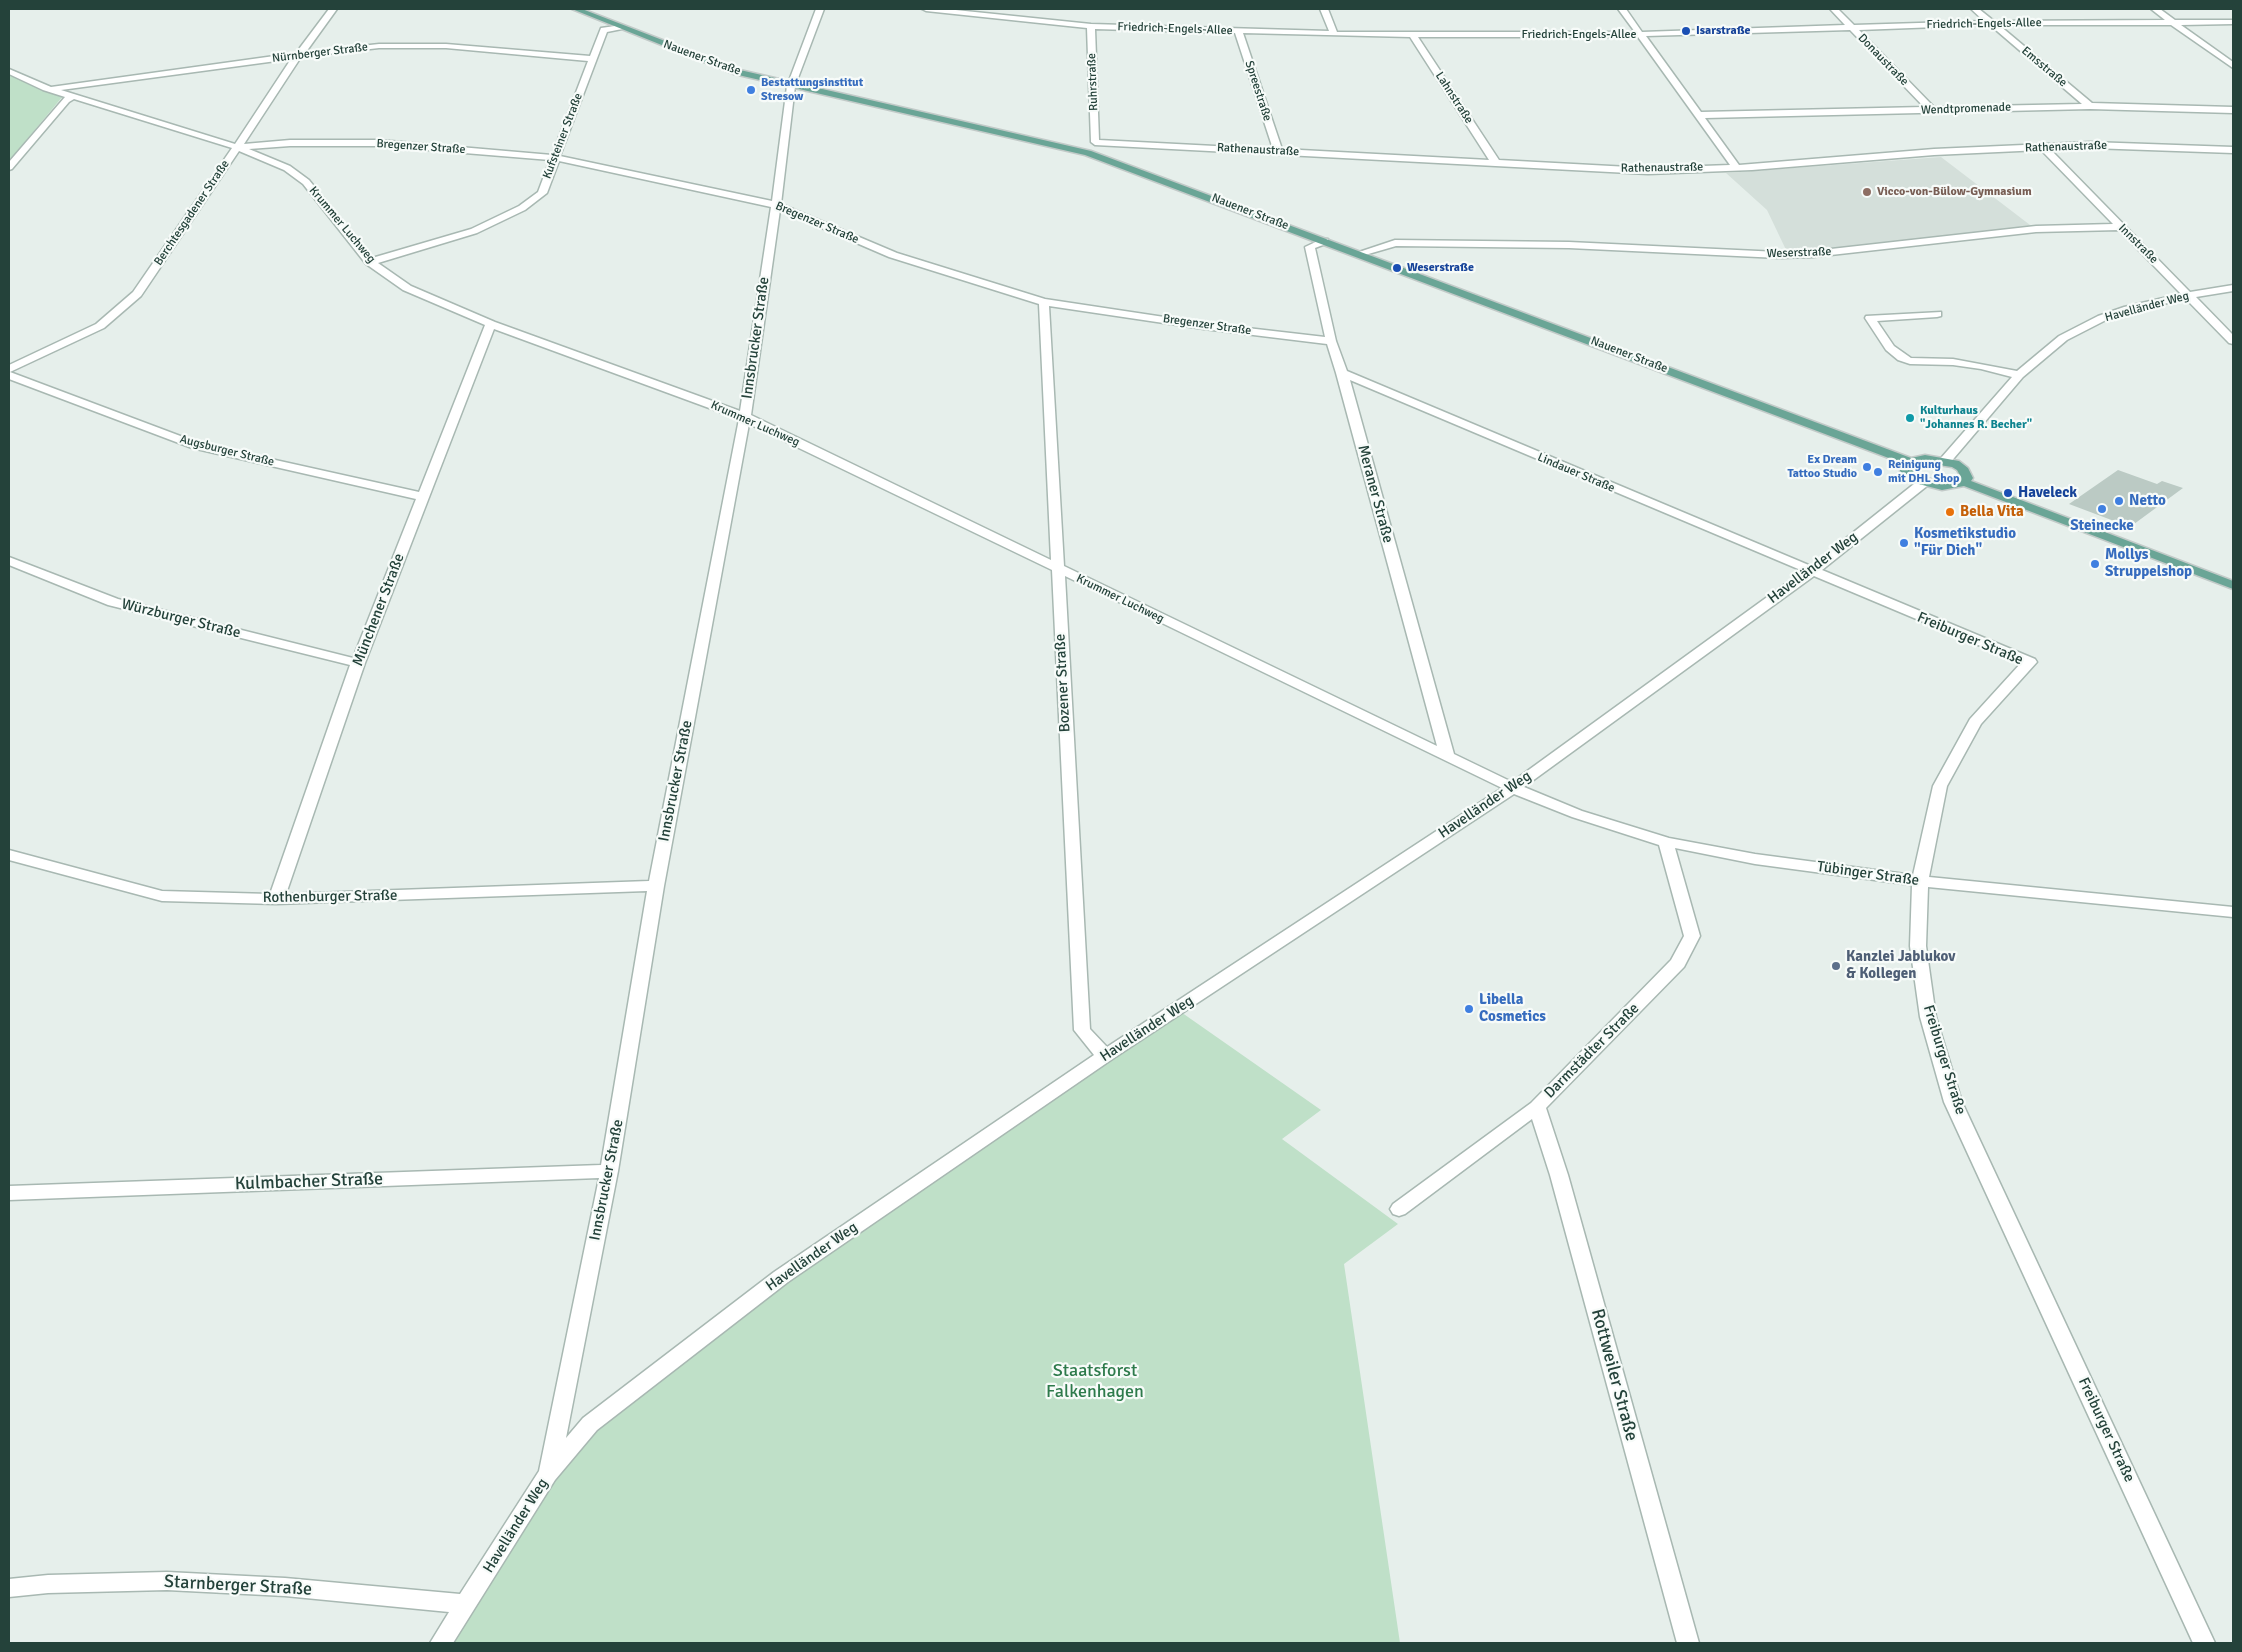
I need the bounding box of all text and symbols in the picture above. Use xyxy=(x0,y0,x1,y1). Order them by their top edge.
street label: Friedrich-Engels-Allee xyxy=(1926,16,2042,32)
street label: Friedrich-Engels-Allee xyxy=(1117,20,1233,38)
place label: Isarstraße xyxy=(1696,24,1750,38)
marker: Isarstraße xyxy=(1680,25,1692,37)
street label: Friedrich-Engels-Allee xyxy=(1521,28,1637,42)
street label: Donaustraße xyxy=(1855,31,1911,89)
street label: Nauener Straße xyxy=(661,37,743,79)
street label: Nürnberger Straße xyxy=(271,40,369,66)
street label: Emsstraße xyxy=(2018,44,2070,90)
street label: Ruhrstraße xyxy=(1085,53,1101,111)
street label: Spreestraße xyxy=(1241,59,1275,123)
street label: Lahnstraße xyxy=(1432,69,1476,127)
place label: Bestattungsinstitut Stresow xyxy=(761,76,863,104)
marker: Bestattungsinstitut Stresow xyxy=(745,84,757,96)
street label: Kufsteiner Straße xyxy=(540,91,586,181)
street label: Wendtpromenade xyxy=(1921,100,2011,118)
street label: Bregenzer Straße xyxy=(376,137,466,157)
street label: Rathenaustraße xyxy=(2025,138,2107,156)
street label: Rathenaustraße xyxy=(1216,141,1300,159)
street label: Berchtesgadener Straße xyxy=(151,158,233,268)
street label: Rathenaustraße xyxy=(1621,160,1703,176)
street label: Krummer Luchweg xyxy=(306,184,378,266)
place label: Vicco-von-Bülow-Gymnasium xyxy=(1877,185,2032,199)
marker: Vicco-von-Bülow-Gymnasium xyxy=(1861,186,1873,198)
street label: Nauener Straße xyxy=(1210,191,1290,233)
street label: Bregenzer Straße xyxy=(773,199,861,247)
street label: Innstraße xyxy=(2115,221,2161,267)
street label: Weserstraße xyxy=(1766,245,1832,261)
place label: Weserstraße xyxy=(1407,261,1474,275)
marker: Weserstraße xyxy=(1391,262,1403,274)
street label: Innsbrucker Straße xyxy=(739,276,773,400)
street label: Havelländer Weg xyxy=(2103,289,2191,325)
street label: Bregenzer Straße xyxy=(1162,312,1252,338)
street label: Nauener Straße xyxy=(1589,334,1669,376)
street label: Krummer Luchweg xyxy=(708,398,802,450)
place label: Kulturhaus "Johannes R. Becher" xyxy=(1920,404,2032,432)
marker: Kulturhaus "Johannes R. Becher" xyxy=(1904,412,1916,424)
street label: Augsburger Straße xyxy=(178,432,276,470)
street label: Meraner Straße xyxy=(1353,443,1397,545)
street label: Lindauer Straße xyxy=(1535,450,1617,496)
place label: Ex Dream Tattoo Studio xyxy=(1788,453,1857,481)
place label: Reinigung mit DHL Shop xyxy=(1888,458,1959,486)
marker: Ex Dream Tattoo Studio xyxy=(1861,461,1873,473)
marker: Reinigung mit DHL Shop xyxy=(1872,466,1884,478)
place label: Haveleck xyxy=(2018,484,2077,502)
marker: Haveleck xyxy=(2002,487,2014,499)
place label: Netto xyxy=(2129,492,2166,510)
marker: Netto xyxy=(2113,495,2125,507)
place label: Bella Vita xyxy=(1960,503,2024,521)
marker: Steinecke xyxy=(2096,503,2108,515)
marker: Bella Vita xyxy=(1944,506,1956,518)
place label: Steinecke xyxy=(2070,517,2134,535)
place label: Kosmetikstudio "Für Dich" xyxy=(1914,525,2016,560)
street label: Havelländer Weg xyxy=(1764,528,1862,608)
marker: Kosmetikstudio "Für Dich" xyxy=(1898,537,1910,549)
place label: Mollys Struppelshop xyxy=(2105,546,2192,581)
street label: Münchener Straße xyxy=(349,551,409,669)
marker: Mollys Struppelshop xyxy=(2089,558,2101,570)
street label: Krummer Luchweg xyxy=(1074,572,1166,626)
street label: Würzburger Straße xyxy=(120,596,242,642)
street label: Freiburger Straße xyxy=(1914,609,2026,669)
street label: Bozener Straße xyxy=(1051,633,1075,733)
street label: Innsbrucker Straße xyxy=(655,719,697,843)
street label: Havelländer Weg xyxy=(1435,767,1535,843)
street label: Tübinger Straße xyxy=(1816,858,1920,890)
street label: Rothenburger Straße xyxy=(262,887,398,907)
place label: Kanzlei Jablukov & Kollegen xyxy=(1846,948,1955,983)
marker: Kanzlei Jablukov & Kollegen xyxy=(1830,960,1842,972)
place label: Libella Cosmetics xyxy=(1479,991,1546,1026)
street label: Havelländer Weg xyxy=(1097,992,1197,1066)
street label: Darmstädter Straße xyxy=(1541,1000,1643,1102)
marker: Libella Cosmetics xyxy=(1463,1003,1475,1015)
street label: Freiburger Straße xyxy=(1919,1003,1969,1117)
street label: Innsbrucker Straße xyxy=(586,1118,628,1242)
street label: Kulmbacher Straße xyxy=(234,1169,384,1195)
street label: Havelländer Weg xyxy=(763,1219,861,1295)
street label: Rottweiler Straße xyxy=(1586,1306,1642,1444)
park label: Staatsforst Falkenhagen xyxy=(1046,1360,1144,1402)
street label: Freiburger Straße xyxy=(2074,1375,2138,1485)
street label: Havelländer Weg xyxy=(480,1475,552,1577)
street label: Starnberger Straße xyxy=(163,1571,313,1601)

